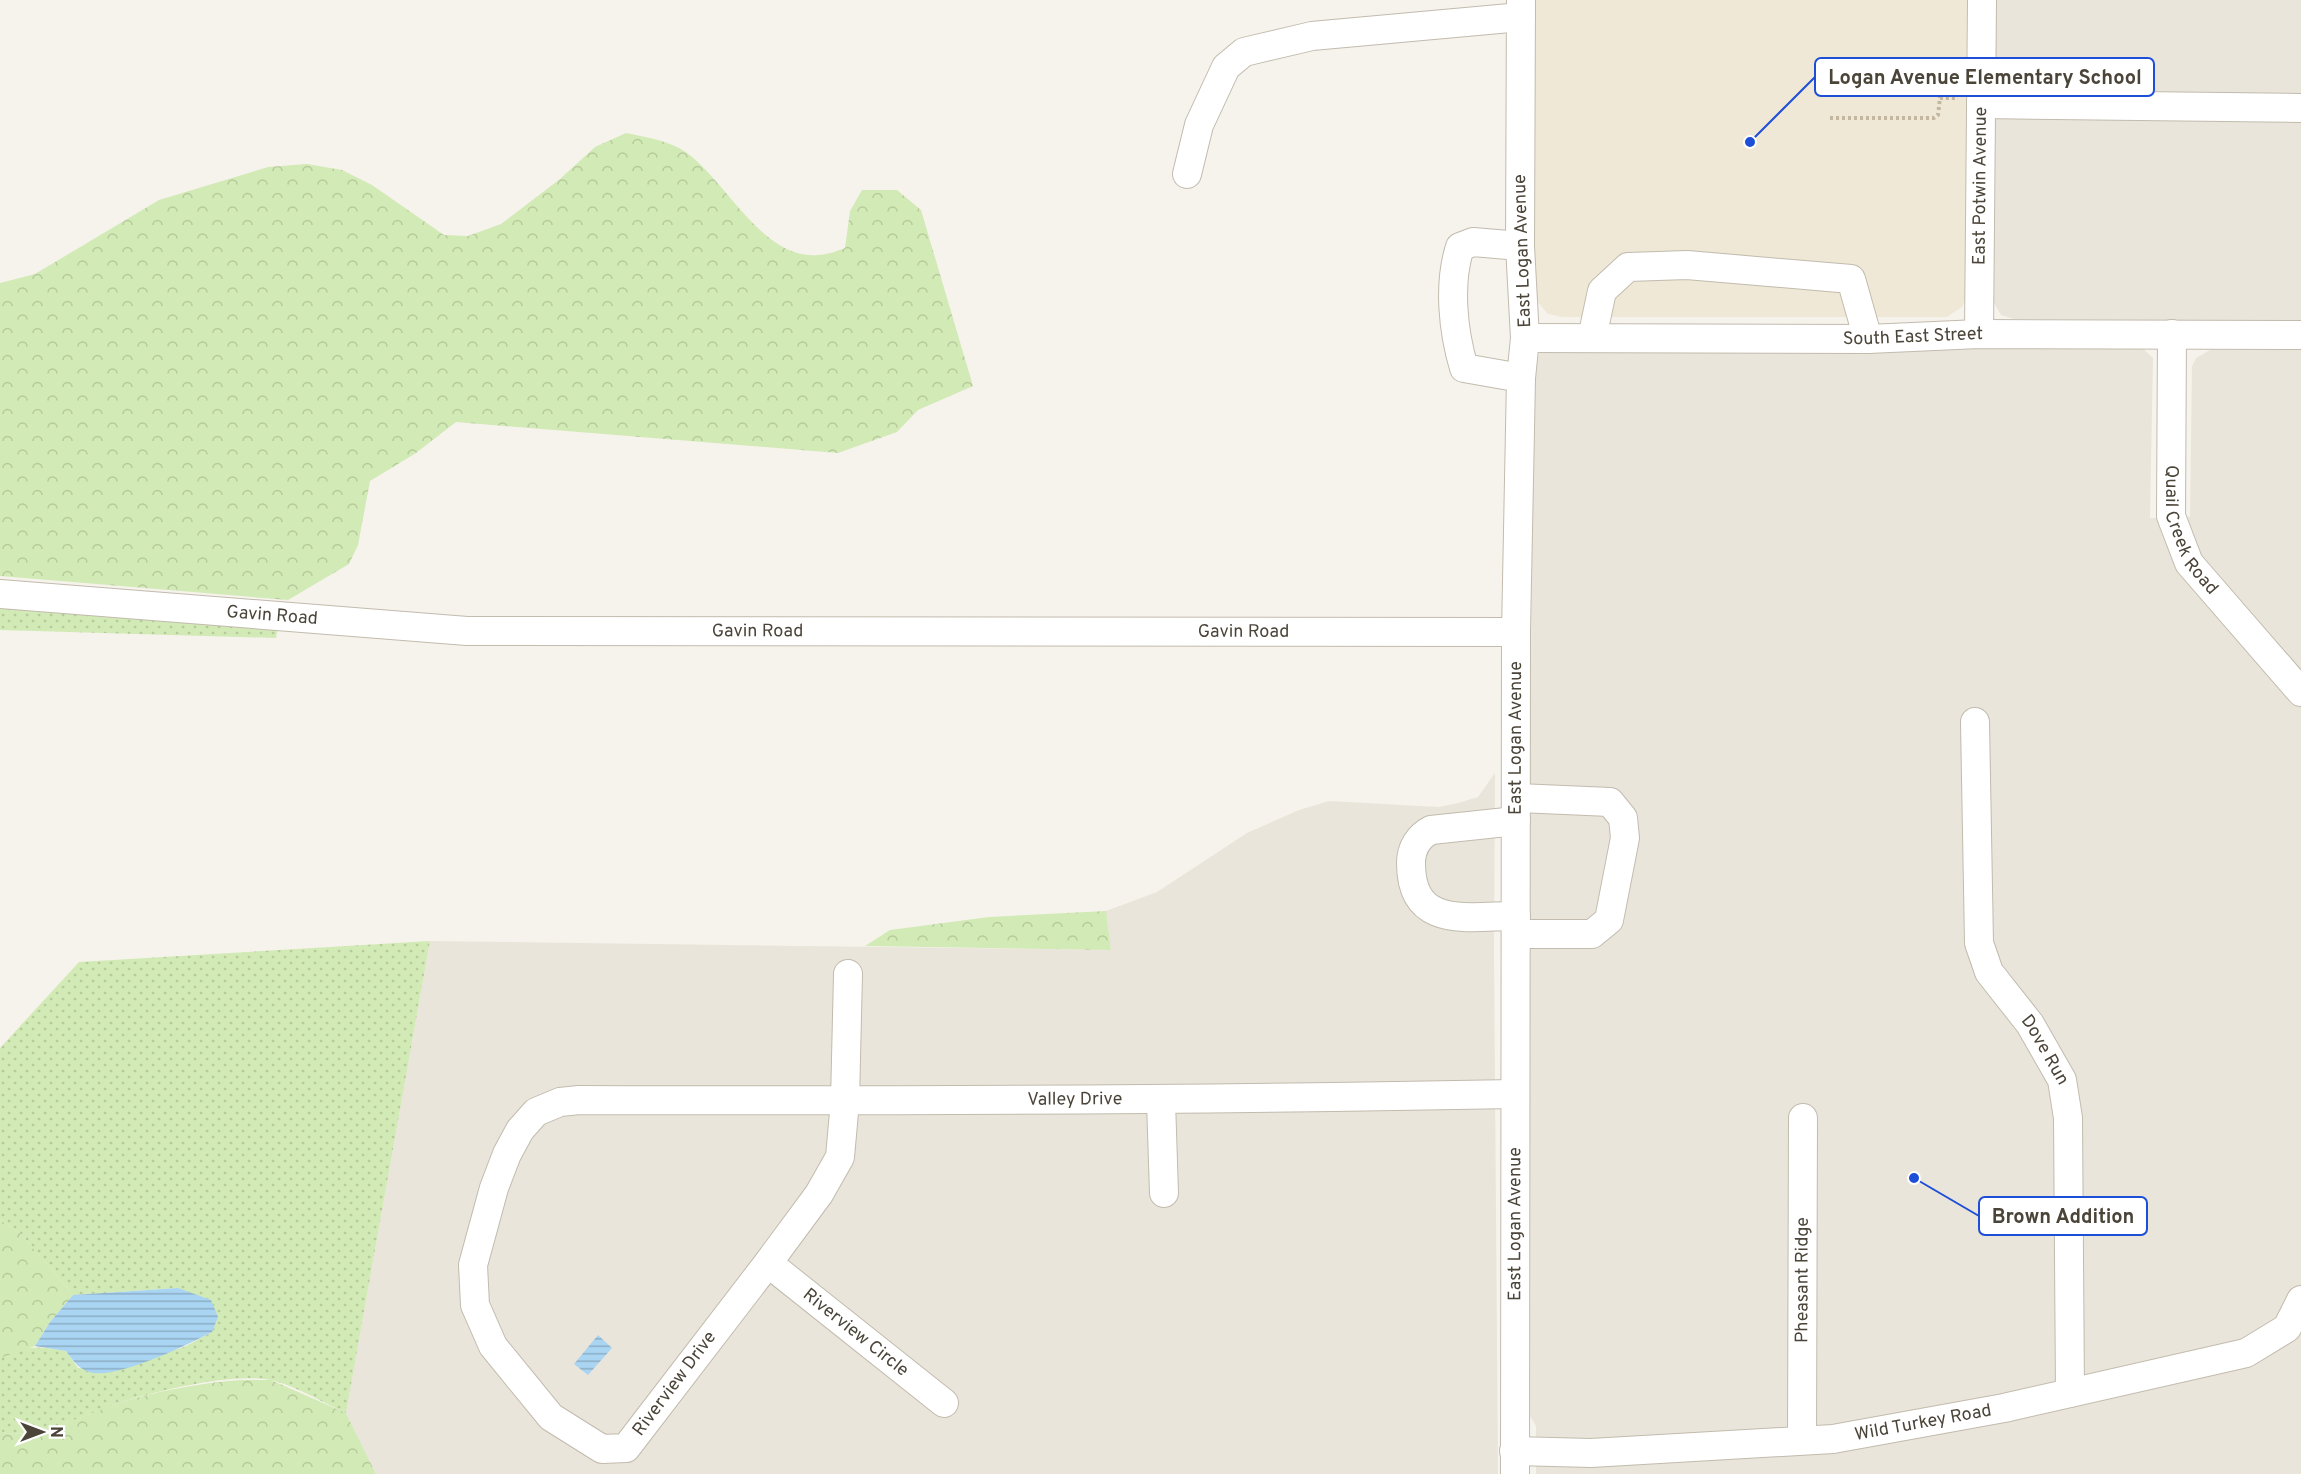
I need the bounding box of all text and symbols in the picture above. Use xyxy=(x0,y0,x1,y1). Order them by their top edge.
callout: Logan Avenue Elementary School xyxy=(1815,58,2154,96)
text: Logan Avenue Elementary School xyxy=(1828,66,2142,92)
street label: East Potwin Avenue xyxy=(1968,107,1993,265)
street label: East Logan Avenue xyxy=(1509,174,1537,328)
street label: South East Street xyxy=(1843,322,1983,351)
street label: Quail Creek Road xyxy=(2159,465,2223,600)
street label: Gavin Road xyxy=(226,600,319,631)
street label: Gavin Road xyxy=(712,620,803,643)
street label: Gavin Road xyxy=(1198,620,1289,643)
street label: East Logan Avenue xyxy=(1504,661,1527,815)
street label: Dove Run xyxy=(2016,1010,2074,1089)
street label: Valley Drive xyxy=(1027,1088,1122,1111)
street label: East Logan Avenue xyxy=(1504,1147,1527,1301)
callout: Brown Addition xyxy=(1979,1197,2147,1235)
text: Brown Addition xyxy=(1992,1205,2134,1231)
street label: Pheasant Ridge xyxy=(1791,1217,1814,1343)
street label: Riverview Circle xyxy=(798,1283,913,1382)
street label: Riverview Drive xyxy=(628,1327,722,1441)
street label: Wild Turkey Road xyxy=(1853,1399,1993,1446)
north arrow xyxy=(12,1402,72,1462)
text: N xyxy=(45,1426,65,1438)

